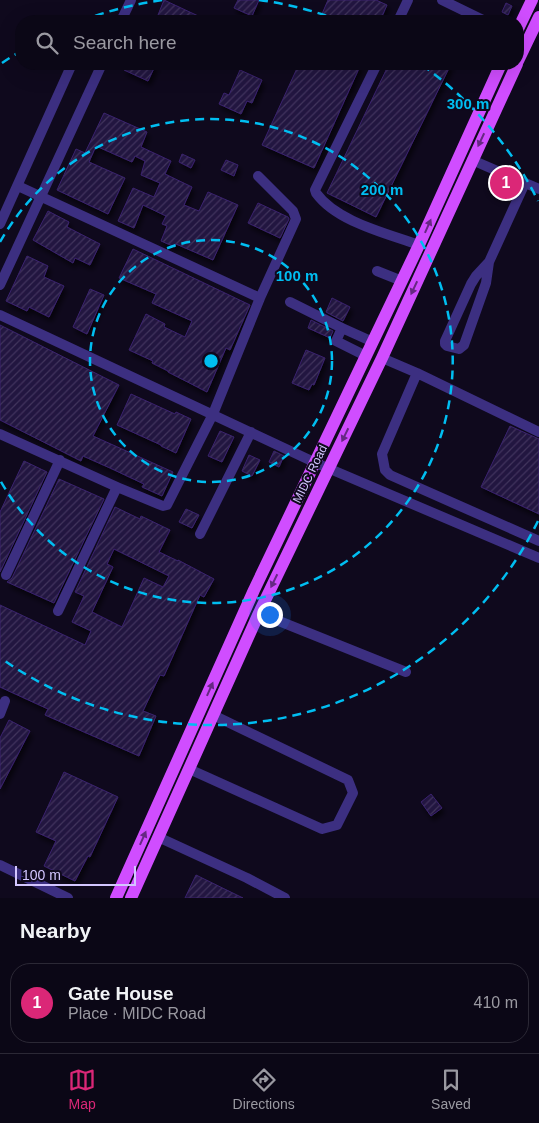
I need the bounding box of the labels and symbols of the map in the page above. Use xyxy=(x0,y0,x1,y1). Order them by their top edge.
text: 300 m xyxy=(447,95,489,112)
one-way arrow xyxy=(477,133,485,147)
pin: 1 xyxy=(490,164,522,202)
text: 200 m xyxy=(361,181,403,198)
one-way arrow xyxy=(424,219,432,233)
text: 100 m xyxy=(276,267,318,284)
one-way arrow xyxy=(410,281,418,295)
centre of rings xyxy=(202,352,220,370)
one-way arrow xyxy=(341,428,349,442)
street label: MIDC Road xyxy=(290,443,330,505)
one-way arrow xyxy=(270,574,278,588)
your location xyxy=(257,602,283,628)
one-way arrow xyxy=(206,682,214,696)
one-way arrow xyxy=(139,831,147,845)
scale bar xyxy=(15,863,136,886)

